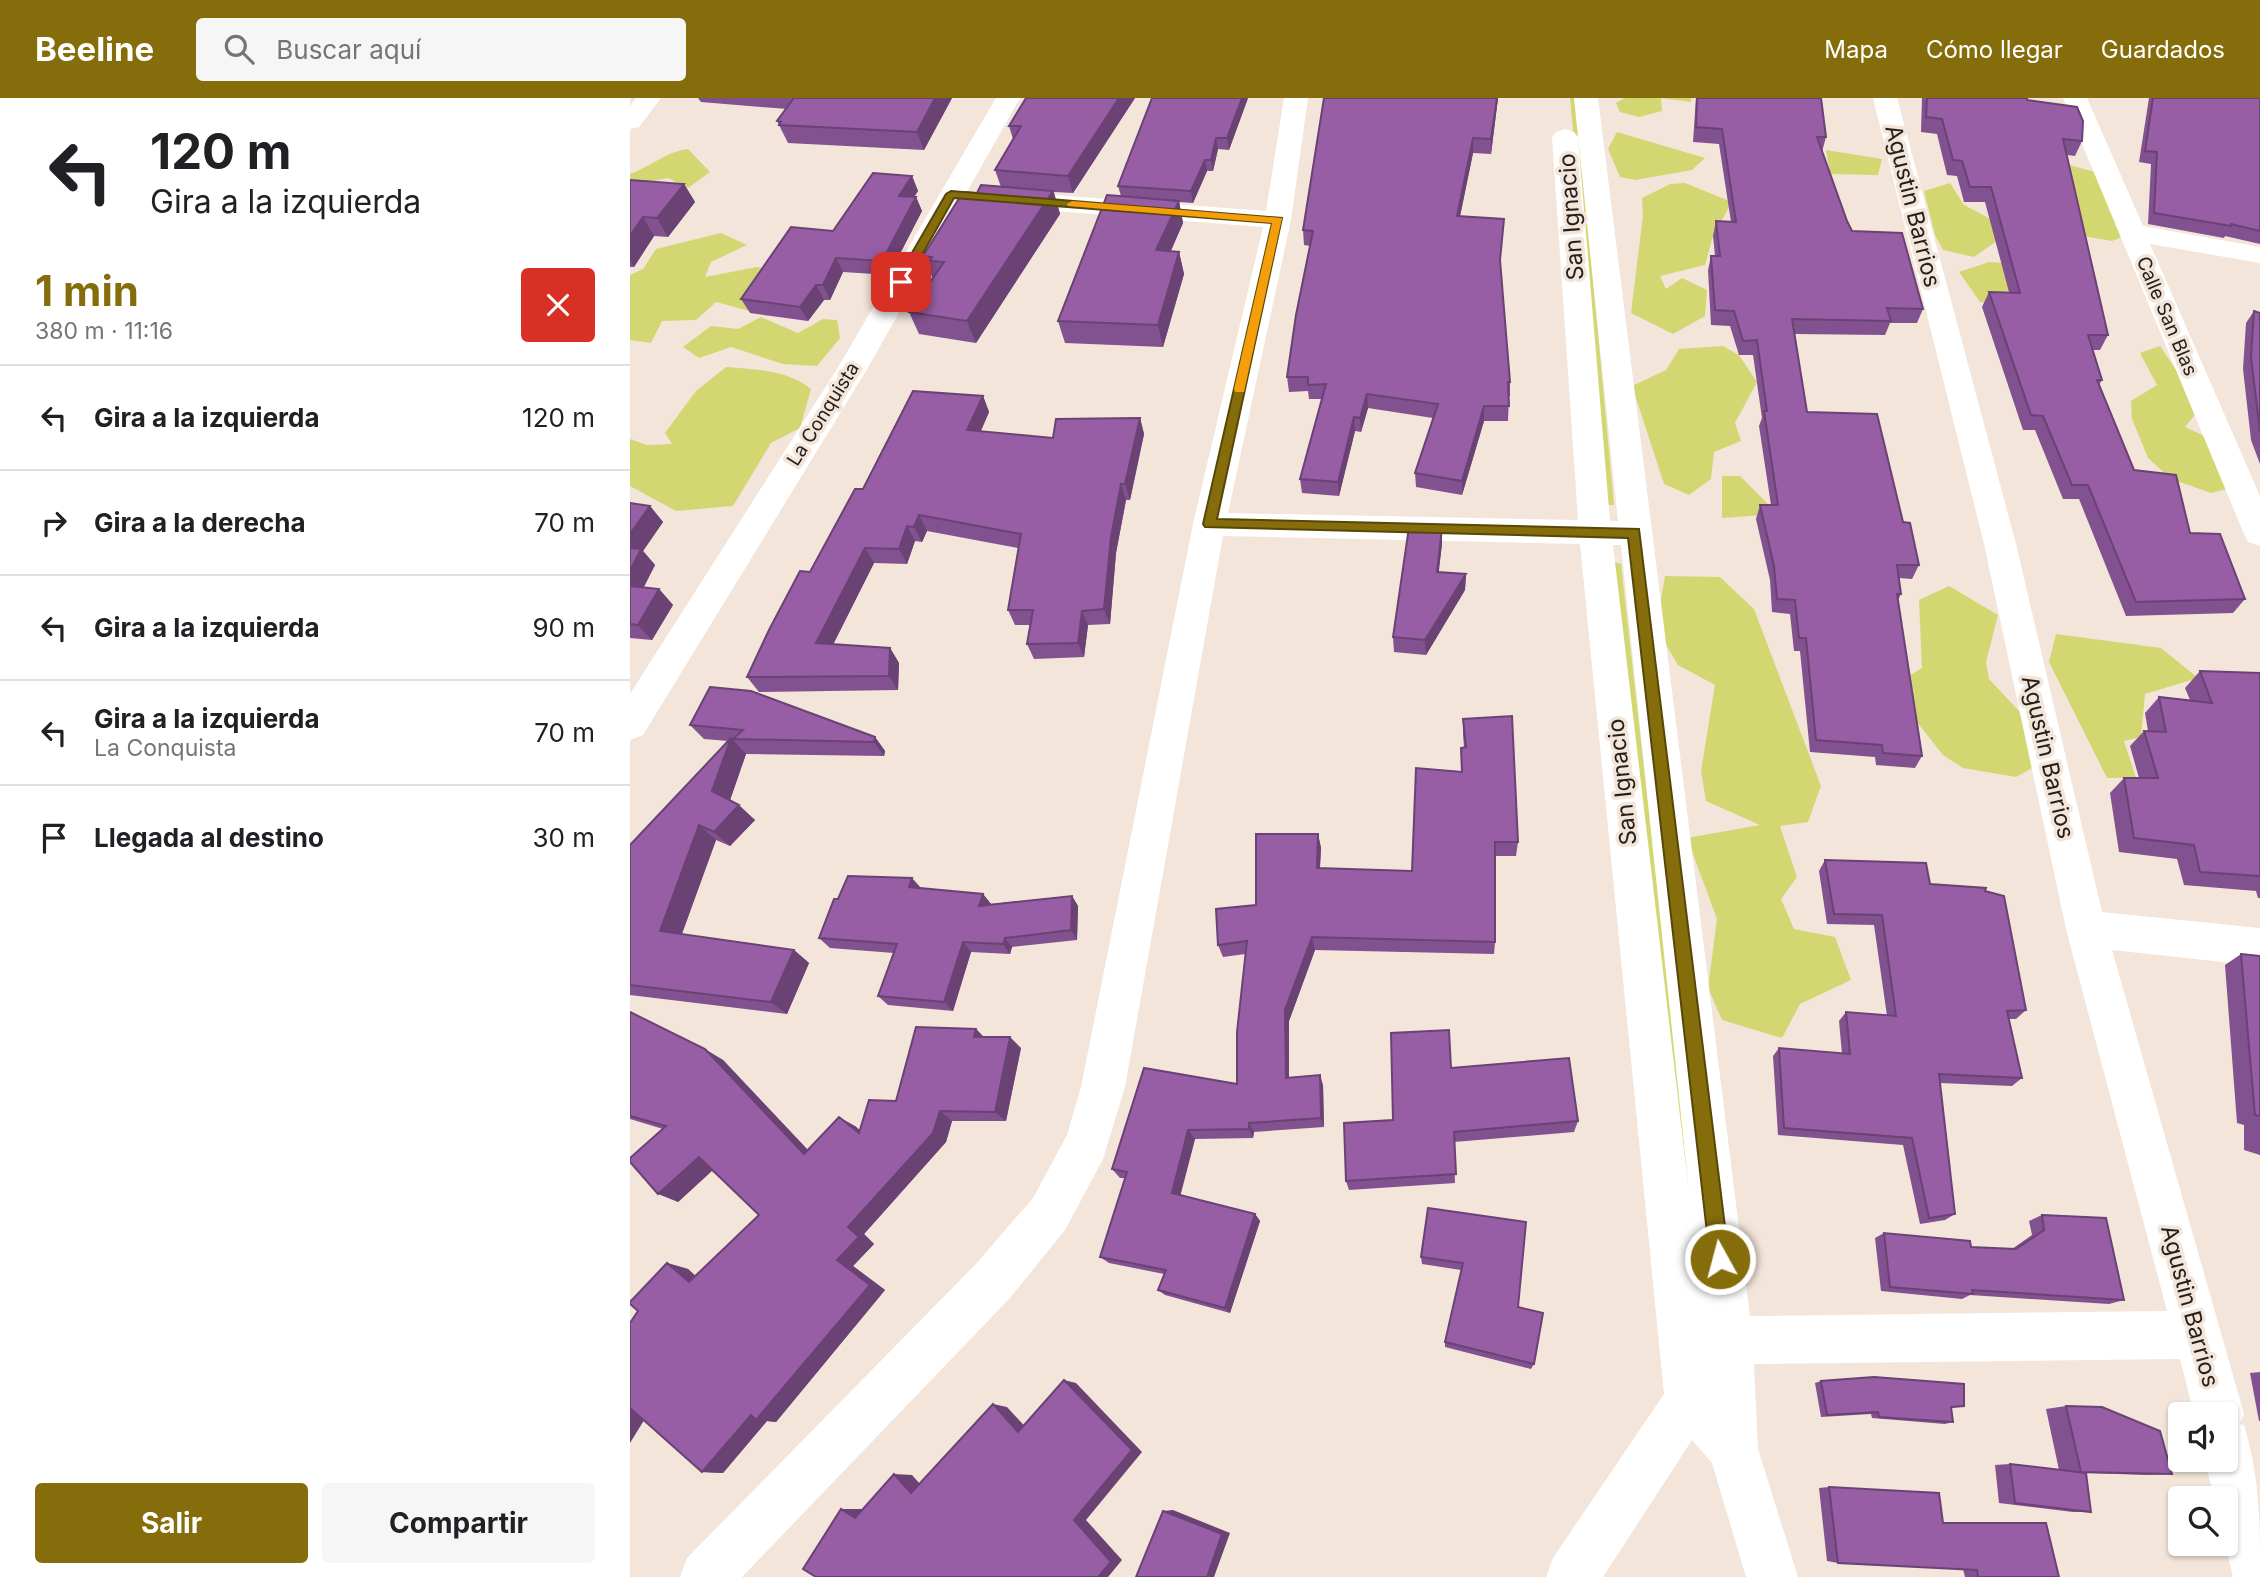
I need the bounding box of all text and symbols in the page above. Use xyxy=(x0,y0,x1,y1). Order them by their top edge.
search box xyxy=(196,18,686,81)
text: Beeline xyxy=(35,29,154,69)
icon: search xyxy=(220,30,258,68)
text: Buscar aquí xyxy=(276,34,421,65)
text: Mapa xyxy=(1824,35,1888,64)
text: Cómo llegar xyxy=(1926,35,2063,64)
text: Guardados xyxy=(2101,35,2225,64)
text: 120 m xyxy=(150,122,291,181)
street label: Agustin Barrios xyxy=(1879,122,1947,290)
icon: left xyxy=(35,126,126,217)
street label: San Ignacio xyxy=(1553,153,1589,281)
text: Gira a la izquierda xyxy=(150,182,421,221)
pin xyxy=(871,252,931,312)
street label: Calle San Blas xyxy=(2132,253,2202,379)
icon: arrive xyxy=(882,263,920,301)
text: 1 min xyxy=(35,265,139,316)
button: close xyxy=(521,268,595,342)
text: 380 m · 11:16 xyxy=(35,317,173,345)
street label: La Conquista xyxy=(782,358,864,470)
icon: left xyxy=(35,399,73,437)
text: Gira a la izquierda xyxy=(94,402,320,433)
text: 120 m xyxy=(522,402,595,433)
icon: right xyxy=(35,504,73,542)
text: Gira a la derecha xyxy=(94,507,306,538)
text: 70 m xyxy=(534,507,595,538)
icon: left xyxy=(35,609,73,647)
text: Gira a la izquierda xyxy=(94,612,320,643)
text: 90 m xyxy=(532,612,595,643)
street label: Agustin Barrios xyxy=(2016,673,2080,841)
text: Gira a la izquierda xyxy=(94,703,320,734)
icon: left xyxy=(35,714,73,752)
text: 70 m xyxy=(534,717,595,748)
street label: San Ignacio xyxy=(1601,717,1643,847)
text: La Conquista xyxy=(94,734,237,762)
icon: arrive xyxy=(35,819,73,857)
text: Llegada al destino xyxy=(94,822,324,853)
text: 30 m xyxy=(532,822,595,853)
position arrow xyxy=(1683,1222,1757,1296)
street label: Agustin Barrios xyxy=(2155,1222,2225,1390)
map controls xyxy=(2168,1402,2238,1556)
button: sound xyxy=(2168,1402,2238,1472)
button: Salir xyxy=(35,1483,308,1563)
button: Compartir xyxy=(322,1483,595,1563)
button: search xyxy=(2168,1486,2238,1556)

